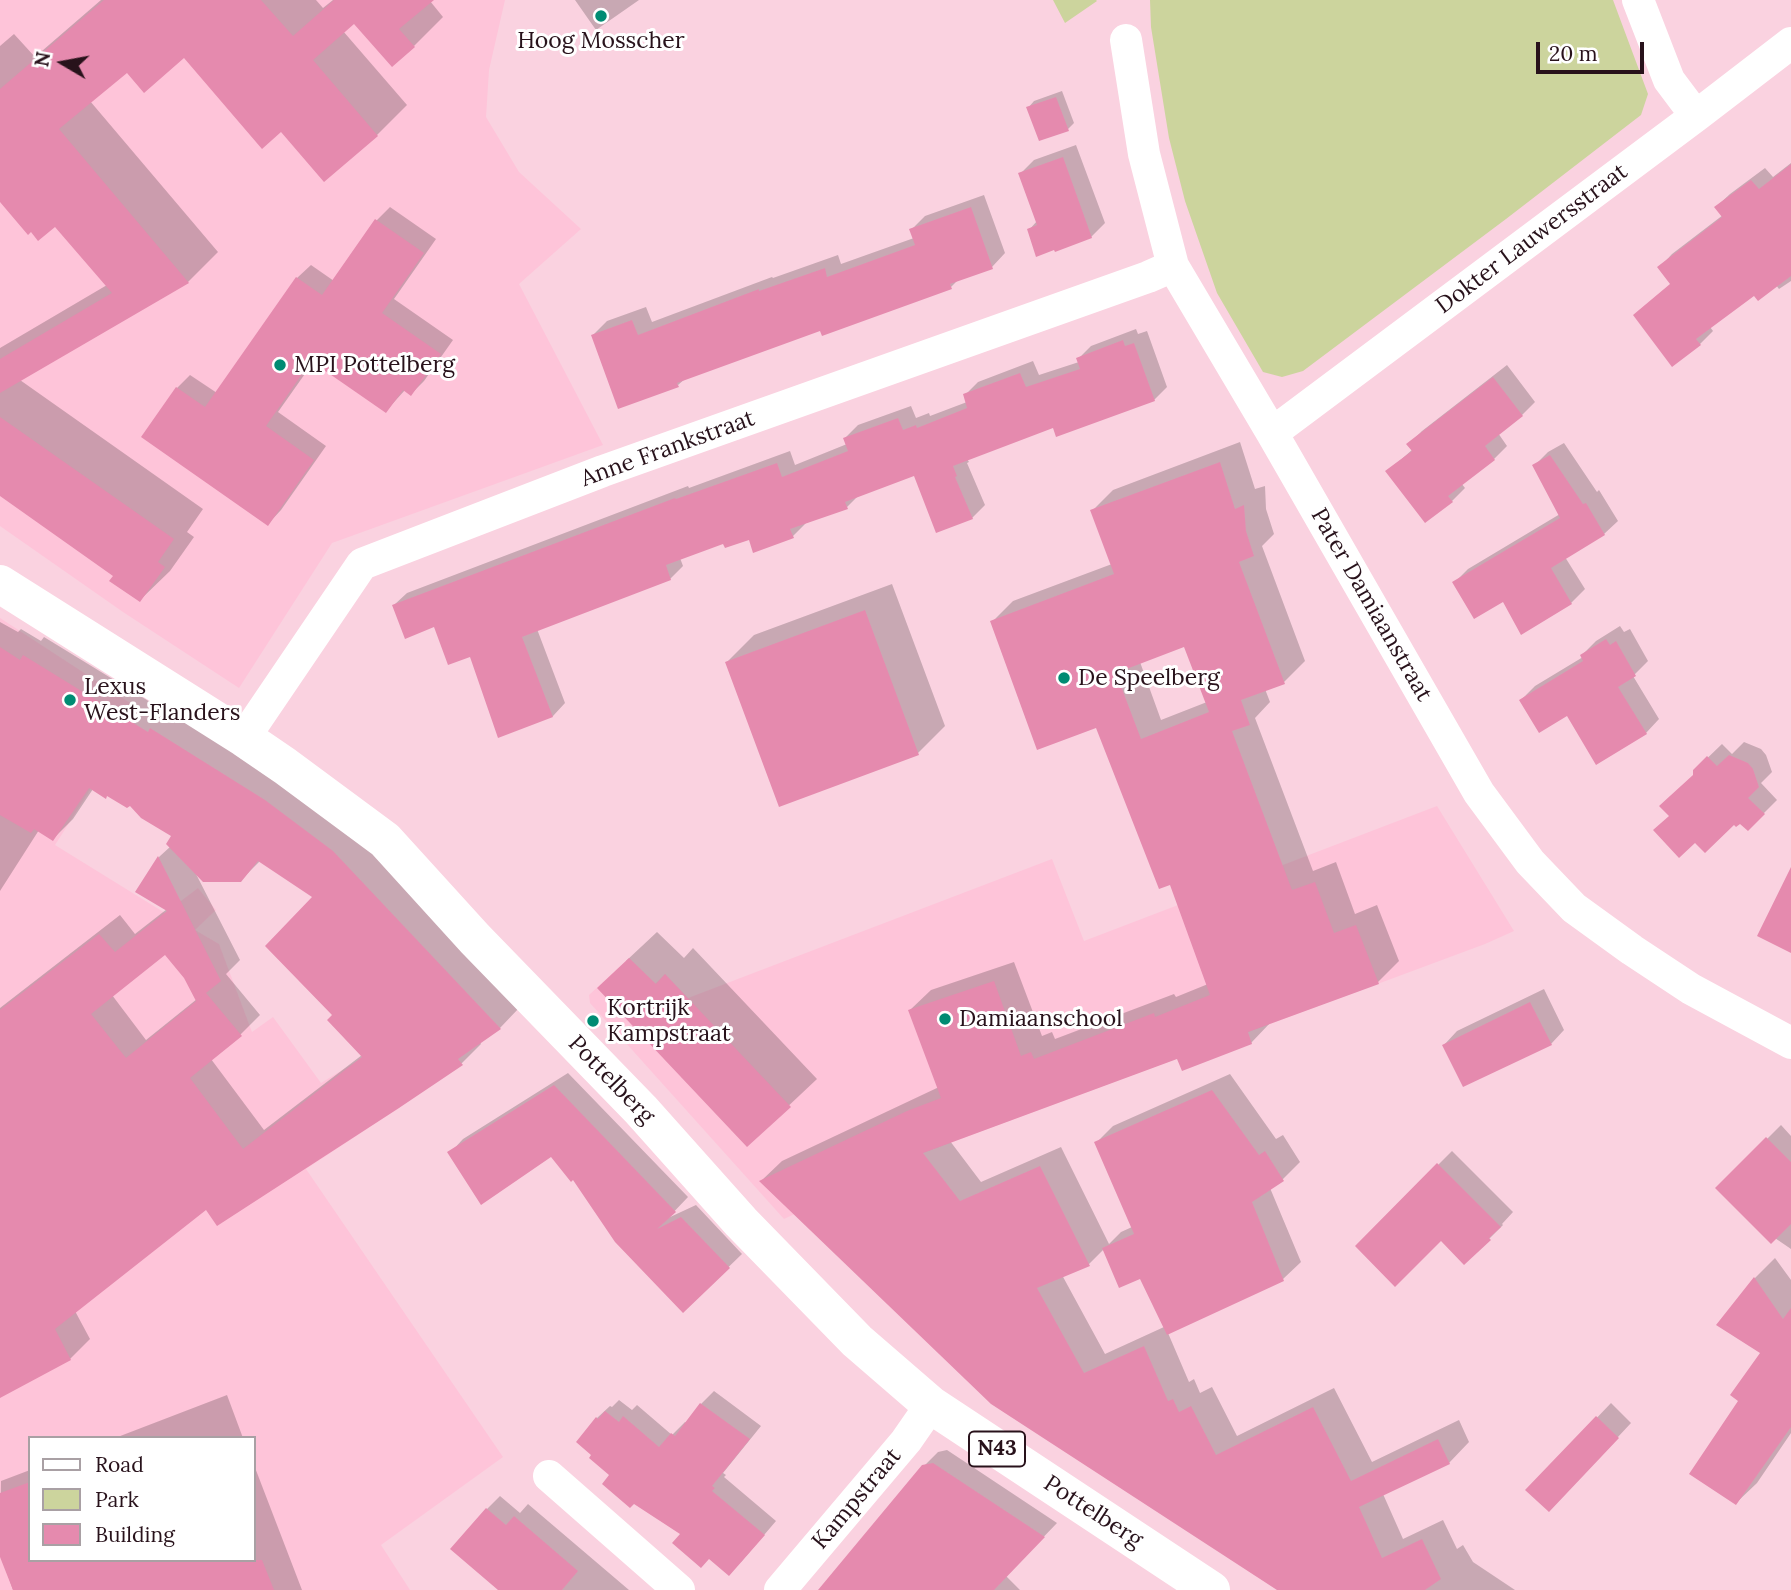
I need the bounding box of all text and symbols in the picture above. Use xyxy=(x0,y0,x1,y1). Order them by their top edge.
marker: Hoog Mosscher xyxy=(593,8,609,24)
place label: Hoog Mosscher xyxy=(517,27,685,55)
north arrow xyxy=(28,28,98,98)
scale bar xyxy=(1539,28,1648,72)
text: 20 m xyxy=(1549,40,1598,67)
text: N xyxy=(29,50,55,69)
street label: Dokter Lauwersstraat xyxy=(1431,158,1633,320)
place label: MPI Pottelberg xyxy=(294,351,455,379)
marker: MPI Pottelberg xyxy=(272,357,288,373)
street label: Anne Frankstraat xyxy=(577,405,759,493)
street label: Pater Damiaanstraat xyxy=(1304,504,1438,706)
place label: De Speelberg xyxy=(1078,664,1220,692)
marker: De Speelberg xyxy=(1056,670,1072,686)
place label: Lexus West-Flanders xyxy=(84,673,240,727)
marker: Lexus West-Flanders xyxy=(62,692,78,708)
place label: Kortrijk Kampstraat xyxy=(607,994,731,1048)
place label: Damiaanschool xyxy=(959,1005,1122,1033)
marker: Damiaanschool xyxy=(937,1011,953,1027)
marker: Kortrijk Kampstraat xyxy=(585,1013,601,1029)
street label: Pottelberg xyxy=(562,1030,660,1130)
road number: N43 xyxy=(969,1432,1025,1466)
legend xyxy=(28,1436,256,1562)
street label: Kampstraat xyxy=(807,1443,907,1555)
text: Road xyxy=(95,1451,144,1478)
street label: Pottelberg xyxy=(1038,1470,1148,1554)
text: Park xyxy=(95,1486,139,1513)
text: Building xyxy=(95,1521,175,1548)

